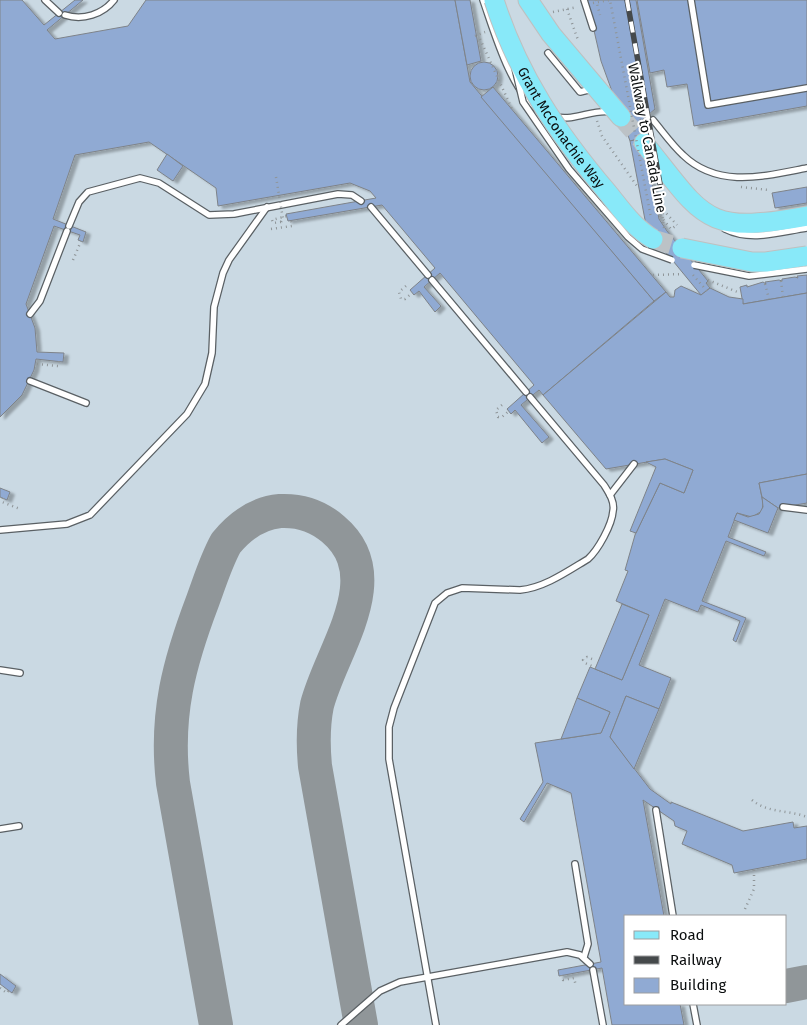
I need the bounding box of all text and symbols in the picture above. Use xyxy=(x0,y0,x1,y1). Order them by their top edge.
street label: Walkway to Canada Line xyxy=(624,62,670,214)
street label: Grant McConachie Way xyxy=(514,64,609,192)
legend xyxy=(624,915,787,1005)
text: Road xyxy=(670,926,705,944)
text: Railway xyxy=(670,951,722,969)
text: Building xyxy=(670,976,726,994)

